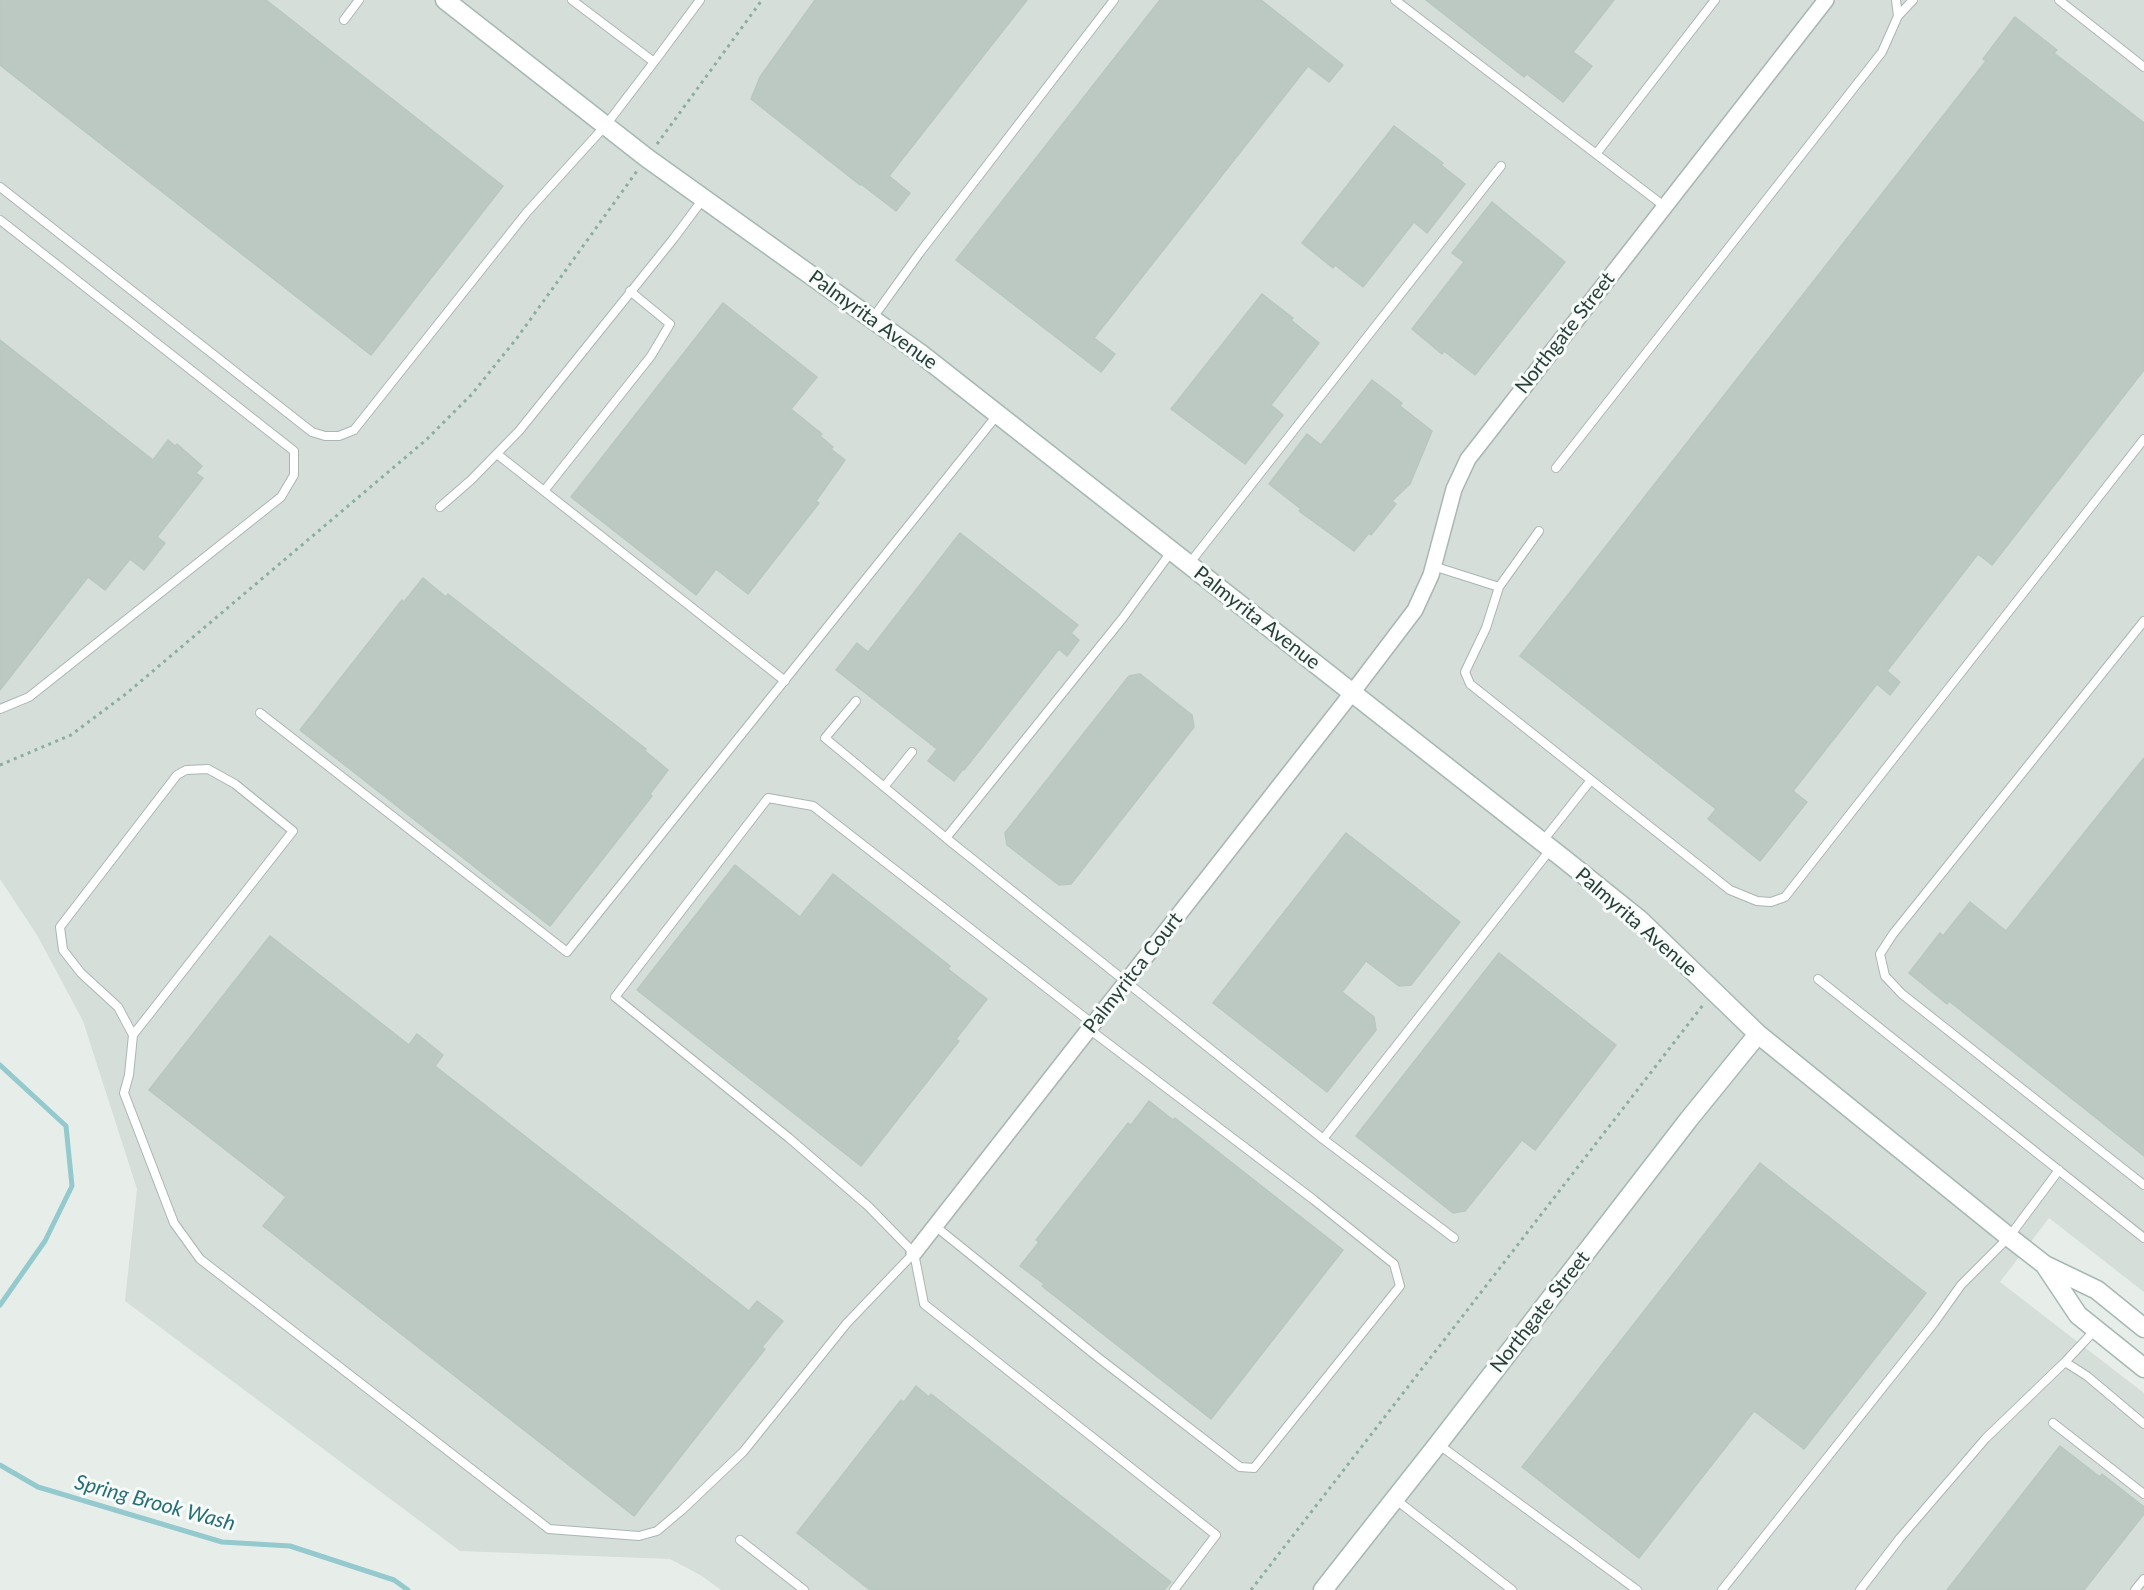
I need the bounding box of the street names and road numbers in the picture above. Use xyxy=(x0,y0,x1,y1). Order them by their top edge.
street label: Palmyrita Avenue xyxy=(804,265,942,375)
street label: Northgate Street xyxy=(1510,267,1620,399)
street label: Palmyrita Avenue xyxy=(1189,561,1325,675)
street label: Palmyrita Avenue xyxy=(1570,863,1702,981)
street label: Palmyritca Court xyxy=(1078,908,1188,1038)
street label: Northgate Street xyxy=(1485,1246,1595,1378)

